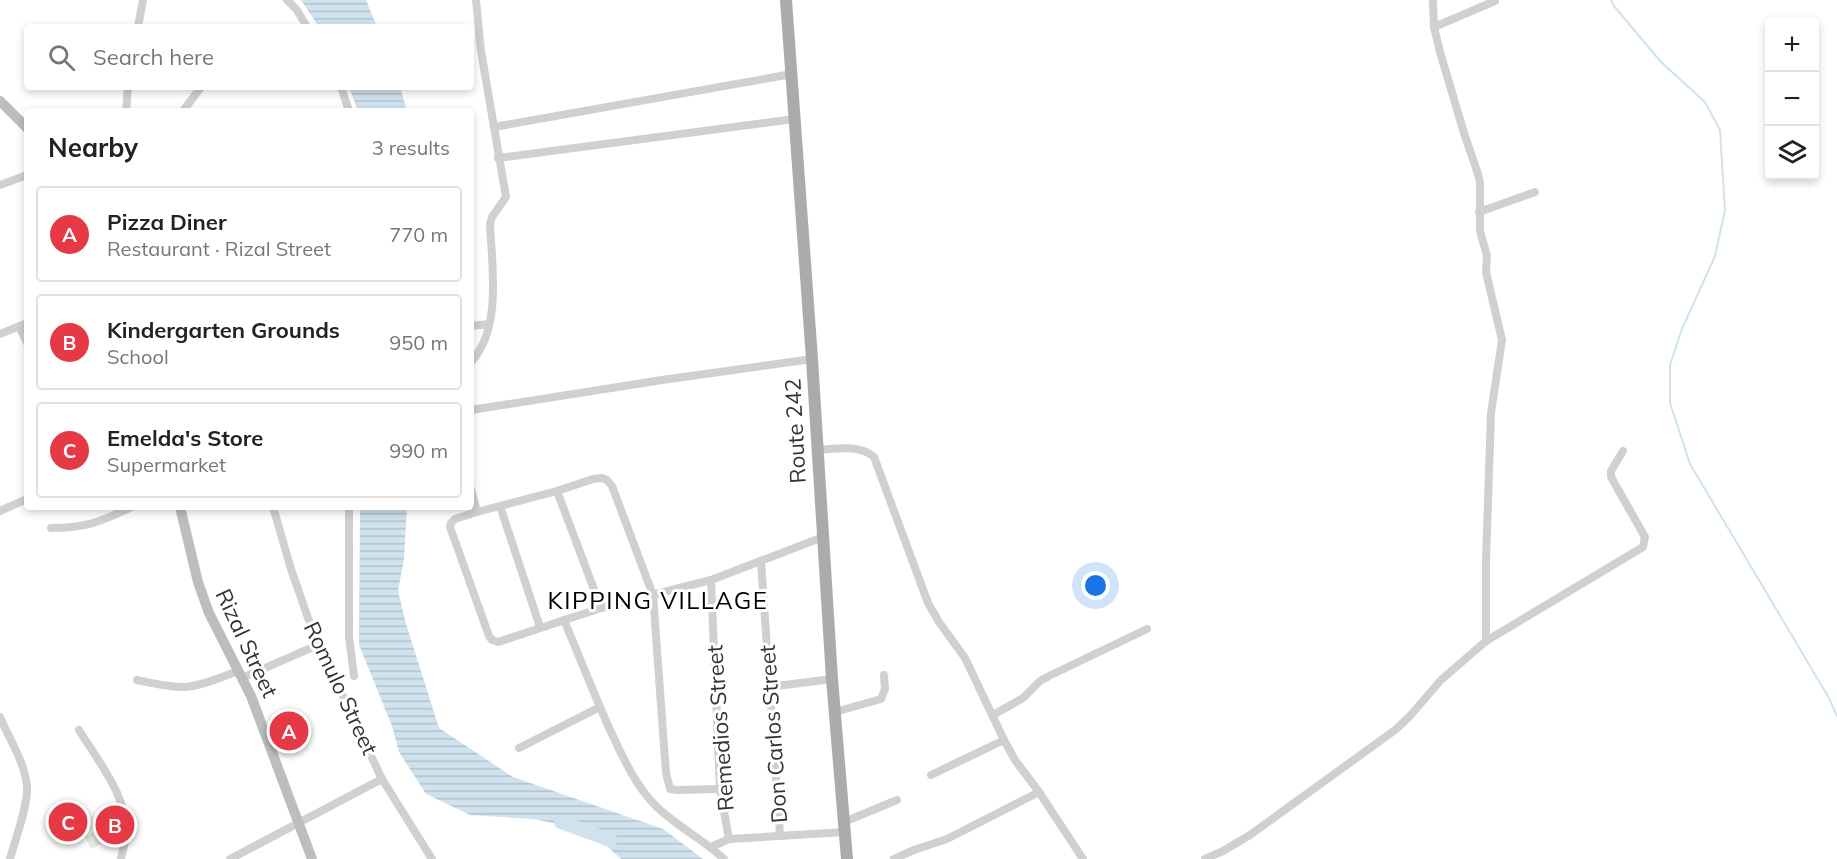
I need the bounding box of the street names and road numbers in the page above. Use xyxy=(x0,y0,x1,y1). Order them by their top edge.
street label: Route 242 xyxy=(778,378,812,484)
street label: Rizal Street xyxy=(210,584,284,702)
street label: Romulo Street xyxy=(298,617,384,759)
street label: Remedios Street xyxy=(700,644,740,812)
street label: Don Carlos Street xyxy=(753,644,793,824)

